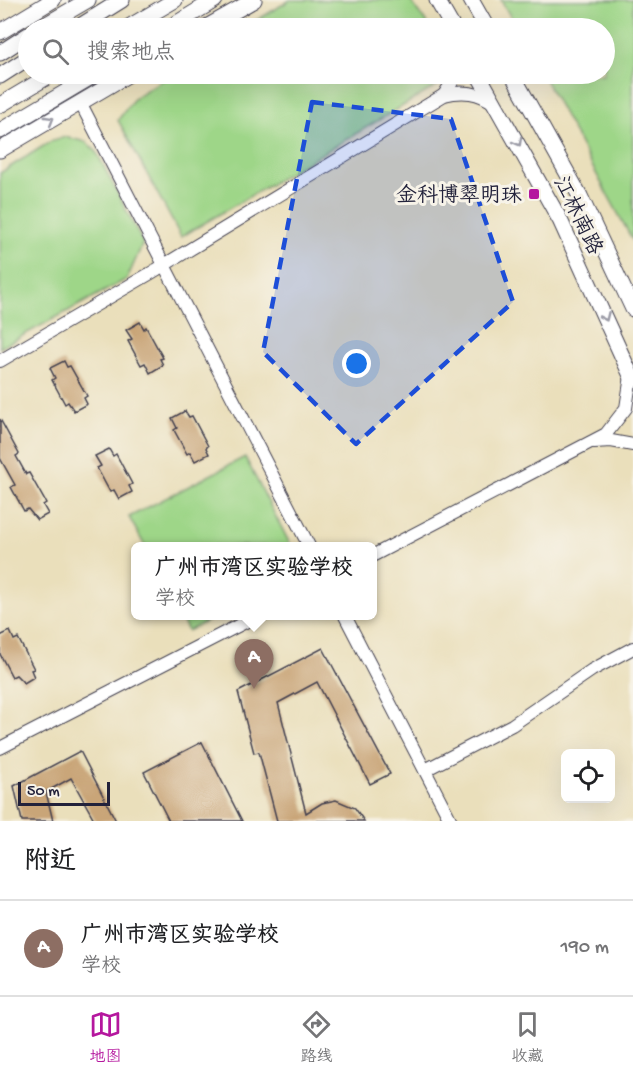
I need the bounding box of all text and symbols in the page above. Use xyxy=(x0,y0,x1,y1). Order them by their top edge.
search box xyxy=(18,18,615,84)
icon: search xyxy=(39,35,72,68)
text: 搜索地点 xyxy=(87,41,175,67)
one-way arrow xyxy=(44,116,54,128)
one-way arrow xyxy=(511,136,522,146)
street label: 江林南路 xyxy=(546,172,607,260)
place label: 金科博翠明珠 xyxy=(396,183,522,210)
marker: 金科博翠明珠 xyxy=(527,187,541,201)
one-way arrow xyxy=(597,310,609,321)
your location xyxy=(342,349,371,378)
popup xyxy=(131,542,377,620)
text: 广州市湾区实验学校 xyxy=(155,557,353,583)
text: 学校 xyxy=(155,589,195,612)
pin: A xyxy=(234,640,274,689)
map controls xyxy=(561,749,615,803)
button: locate xyxy=(561,749,615,803)
scale bar xyxy=(18,779,110,806)
text: 50 m xyxy=(27,783,60,802)
text: 附近 xyxy=(24,848,76,879)
text: 广州市湾区实验学校 xyxy=(81,924,279,950)
text: A xyxy=(38,937,49,960)
text: 190 m xyxy=(561,937,609,960)
text: 学校 xyxy=(81,956,121,979)
tab: 地图 xyxy=(89,1008,122,1068)
tab: 路线 xyxy=(300,1008,333,1068)
tab: 收藏 xyxy=(511,1008,544,1068)

